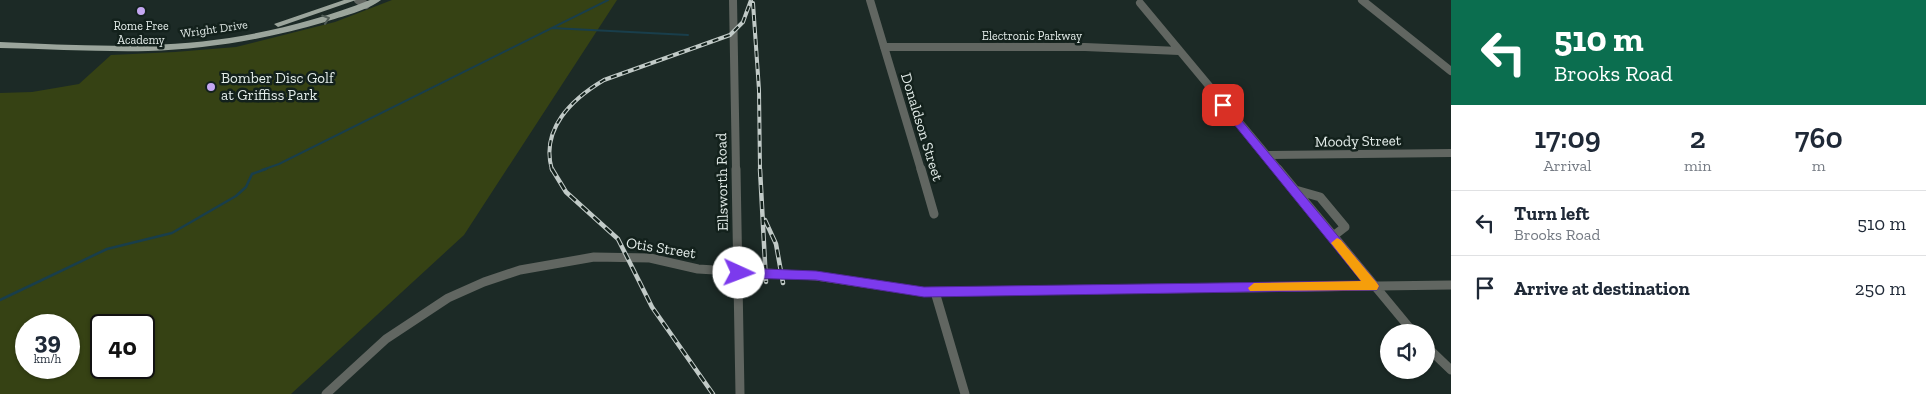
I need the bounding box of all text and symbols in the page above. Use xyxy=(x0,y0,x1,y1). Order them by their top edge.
marker: Rome Free Academy xyxy=(135,5,147,17)
one-way arrow xyxy=(321,15,329,25)
street label: Wright Drive xyxy=(179,17,249,41)
text: 510 m xyxy=(1554,18,1644,60)
place label: Rome Free Academy xyxy=(113,19,169,47)
icon: left xyxy=(1471,20,1536,85)
street label: Electronic Parkway xyxy=(982,29,1083,43)
text: Brooks Road xyxy=(1554,60,1672,87)
place label: Bomber Disc Golf at Griffiss Park xyxy=(221,69,335,104)
street label: Donaldson Street xyxy=(897,71,947,184)
marker: Bomber Disc Golf at Griffiss Park xyxy=(205,81,217,93)
pin xyxy=(1202,84,1244,126)
icon: arrive xyxy=(1209,91,1237,119)
text: 17:09 xyxy=(1534,120,1601,156)
text: 2 xyxy=(1690,120,1706,156)
text: 760 xyxy=(1795,120,1843,156)
street label: Moody Street xyxy=(1315,131,1402,151)
street label: Ellsworth Road xyxy=(712,132,732,231)
text: Arrival xyxy=(1543,156,1592,175)
text: min xyxy=(1684,156,1711,175)
text: m xyxy=(1812,156,1826,175)
text: Turn left xyxy=(1514,202,1589,225)
icon: left xyxy=(1471,209,1499,237)
text: 510 m xyxy=(1857,212,1906,235)
text: Brooks Road xyxy=(1514,225,1600,244)
street label: Otis Street xyxy=(625,234,698,262)
position arrow xyxy=(712,246,764,298)
icon: arrive xyxy=(1471,274,1499,302)
text: Arrive at destination xyxy=(1514,277,1690,300)
text: 250 m xyxy=(1855,277,1906,300)
speed limit sign: 40 xyxy=(90,314,155,379)
map controls xyxy=(1380,324,1435,379)
button: sound xyxy=(1380,324,1435,379)
text: 39 xyxy=(34,325,61,355)
text: km/h xyxy=(34,352,61,366)

